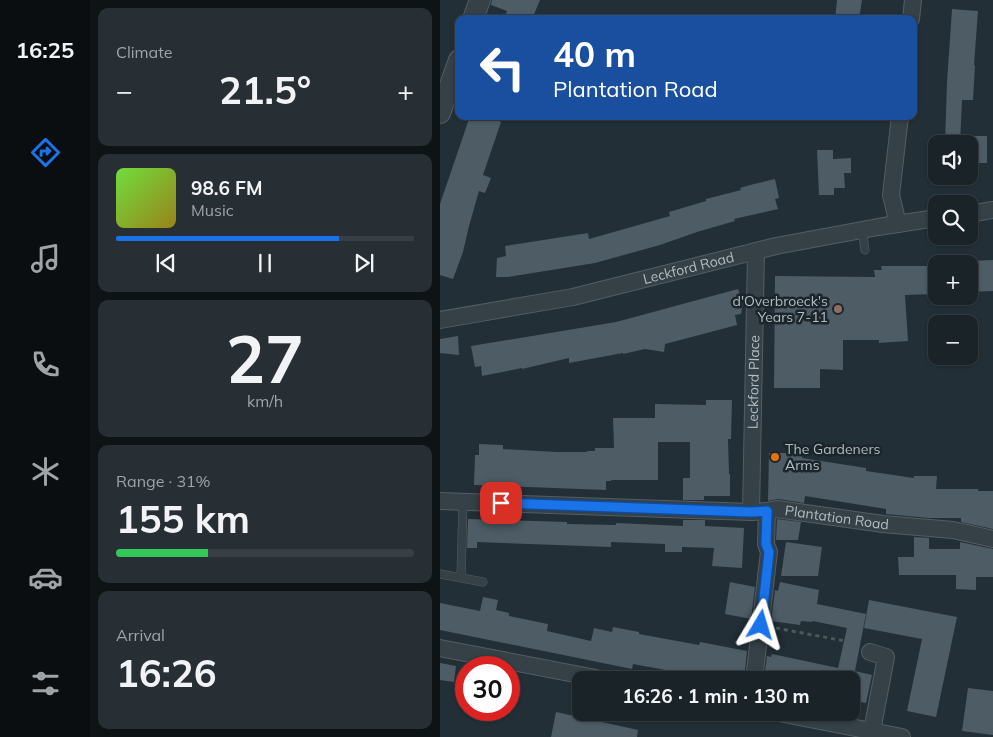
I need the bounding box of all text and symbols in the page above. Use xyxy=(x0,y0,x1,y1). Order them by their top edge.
text: 40 m xyxy=(553,32,636,76)
icon: left xyxy=(470,35,535,100)
text: 16:25 xyxy=(16,36,74,64)
text: Climate xyxy=(116,42,172,62)
text: 21.5° xyxy=(219,66,311,114)
text: − xyxy=(116,73,133,108)
text: + xyxy=(397,73,414,108)
text: Plantation Road xyxy=(553,75,718,103)
icon: directions xyxy=(28,135,63,170)
map controls xyxy=(928,135,978,365)
button: sound xyxy=(928,135,978,185)
text: 98.6 FM xyxy=(191,176,263,200)
button: search xyxy=(928,195,978,245)
text: Music xyxy=(191,200,234,220)
icon: music xyxy=(28,241,63,276)
street label: Leckford Road xyxy=(641,248,736,288)
icon: previous xyxy=(152,249,180,277)
icon: pause xyxy=(251,249,279,277)
icon: next xyxy=(350,249,378,277)
button: + xyxy=(928,255,978,305)
place label: d'Overbroeck's Years 7-11 xyxy=(732,292,828,326)
marker: d'Overbroeck's Years 7-11 xyxy=(832,303,844,315)
button: − xyxy=(928,315,978,365)
text: 27 xyxy=(226,318,304,399)
street label: Leckford Place xyxy=(744,335,763,429)
icon: phone xyxy=(28,347,63,382)
text: km/h xyxy=(247,391,283,411)
place label: The Gardeners Arms xyxy=(785,440,880,474)
marker: The Gardeners Arms xyxy=(769,451,781,463)
icon: climate xyxy=(28,454,63,489)
text: Range · 31% xyxy=(116,471,211,491)
pin xyxy=(480,482,522,524)
icon: arrive xyxy=(487,489,515,517)
text: 155 km xyxy=(116,495,250,543)
street label: Plantation Road xyxy=(784,501,890,533)
icon: car xyxy=(28,560,63,595)
position arrow xyxy=(734,598,786,650)
text: Arrival xyxy=(116,625,165,645)
text: 16:26 xyxy=(116,649,217,697)
speed limit sign: 30 xyxy=(455,656,520,721)
icon: filters xyxy=(28,666,63,701)
text: 16:26 · 1 min · 130 m xyxy=(622,684,810,708)

